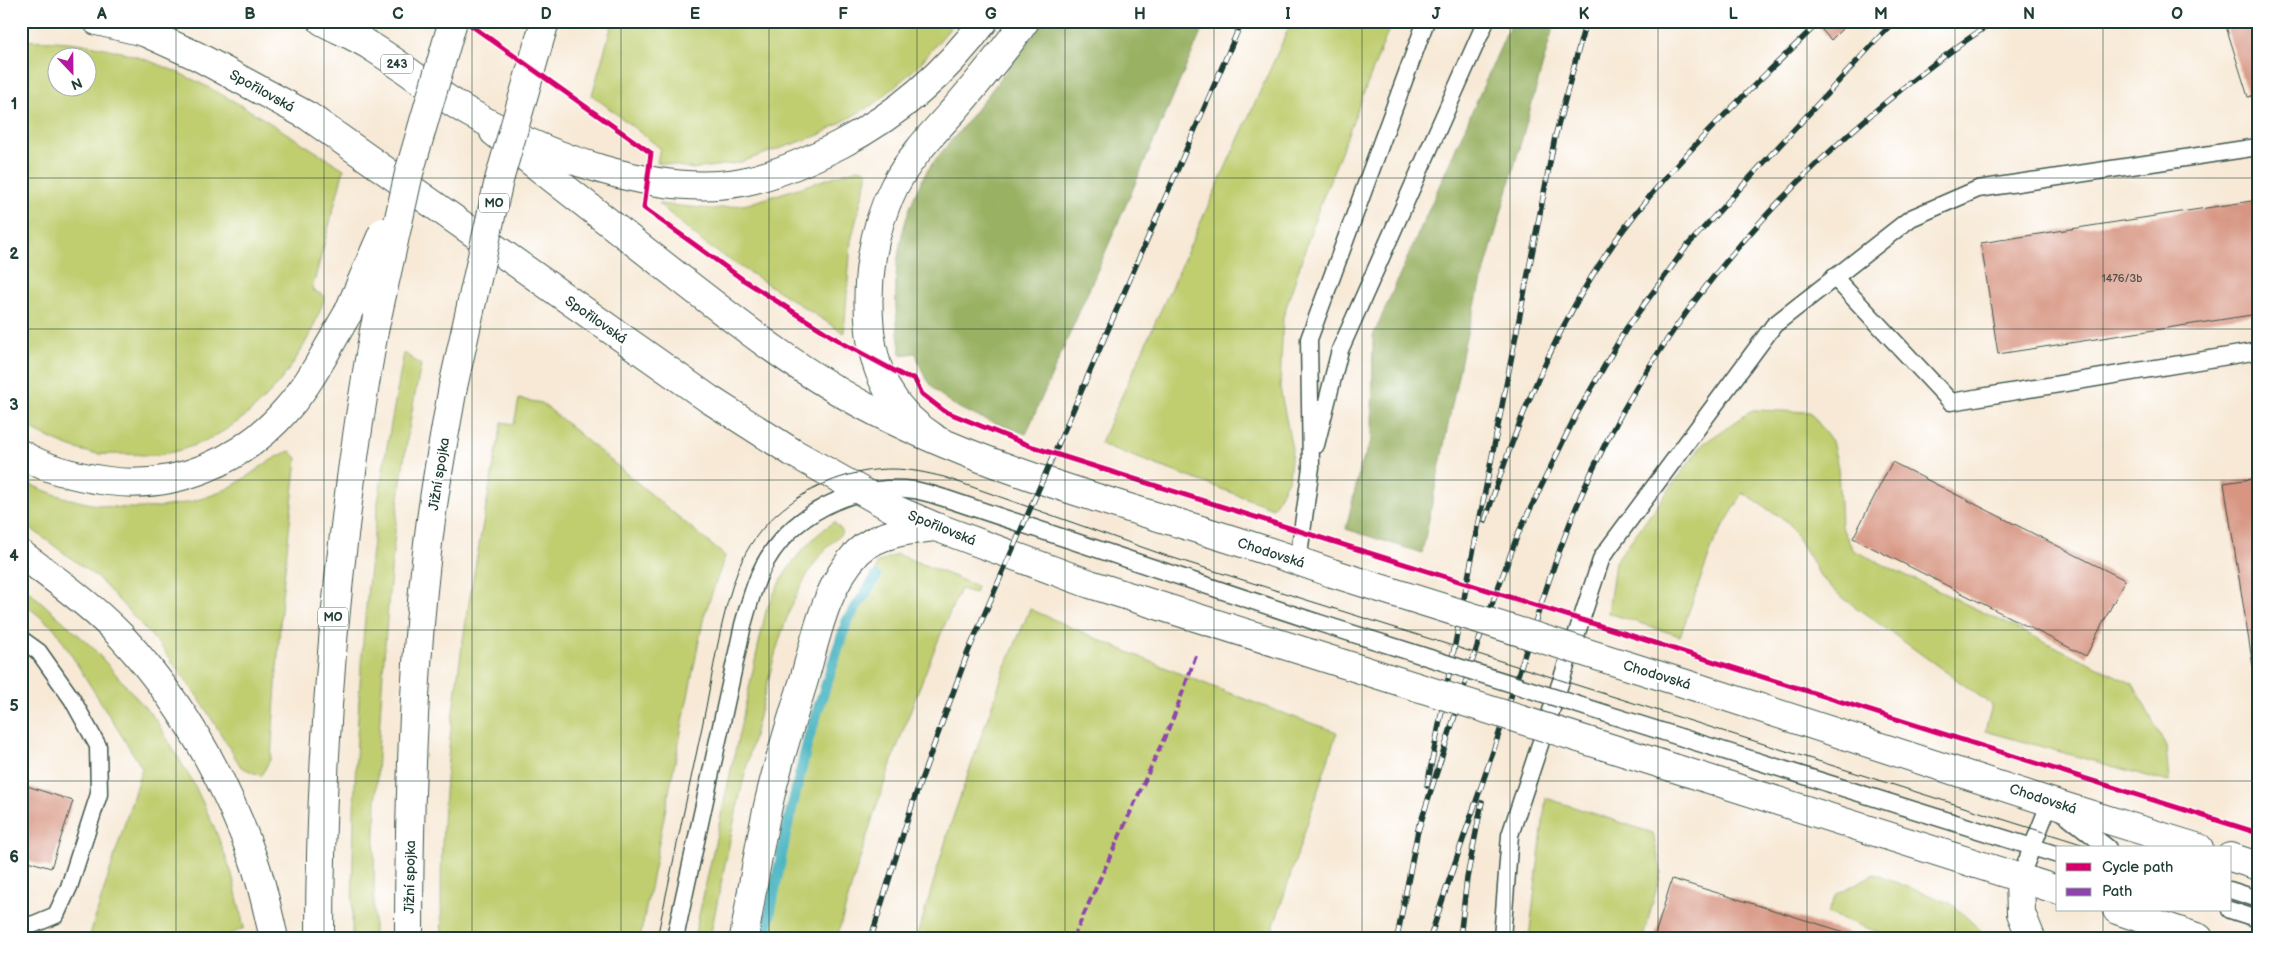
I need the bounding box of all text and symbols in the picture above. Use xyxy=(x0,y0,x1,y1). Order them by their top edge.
text: A xyxy=(96,5,107,24)
text: B xyxy=(244,5,256,24)
text: C xyxy=(392,5,404,24)
text: D xyxy=(540,5,552,24)
text: E xyxy=(690,5,700,24)
text: F xyxy=(838,5,848,24)
text: G xyxy=(985,5,997,24)
text: H xyxy=(1134,5,1146,24)
text: I xyxy=(1285,5,1291,24)
text: J xyxy=(1432,5,1441,24)
text: K xyxy=(1579,5,1590,24)
text: L xyxy=(1728,5,1738,24)
text: M xyxy=(1874,5,1888,24)
text: N xyxy=(2023,5,2035,24)
text: O xyxy=(2171,5,2183,24)
north arrow xyxy=(48,48,98,98)
road number: 243 xyxy=(381,54,413,74)
street label: Spořilovská xyxy=(227,66,298,116)
text: N xyxy=(69,74,85,93)
text: 1 xyxy=(11,95,17,114)
road number: MO xyxy=(479,194,509,212)
text: 2 xyxy=(9,245,19,264)
house number: 1476/3b xyxy=(2101,272,2143,285)
street label: Spořilovská xyxy=(562,292,630,348)
text: 3 xyxy=(9,396,19,415)
street label: Jižní spojka xyxy=(425,436,453,512)
street label: Spořilovská xyxy=(906,507,979,549)
street label: Chodovská xyxy=(1235,534,1307,572)
text: 4 xyxy=(9,547,19,566)
road number: MO xyxy=(318,608,348,626)
street label: Chodovská xyxy=(1621,657,1693,693)
text: 5 xyxy=(9,697,19,716)
street label: Chodovská xyxy=(2007,780,2079,818)
street label: Jižní spojka xyxy=(401,840,419,914)
legend xyxy=(2056,846,2232,912)
text: 6 xyxy=(9,848,19,867)
text: Cycle path xyxy=(2102,858,2173,877)
text: Path xyxy=(2102,882,2132,901)

